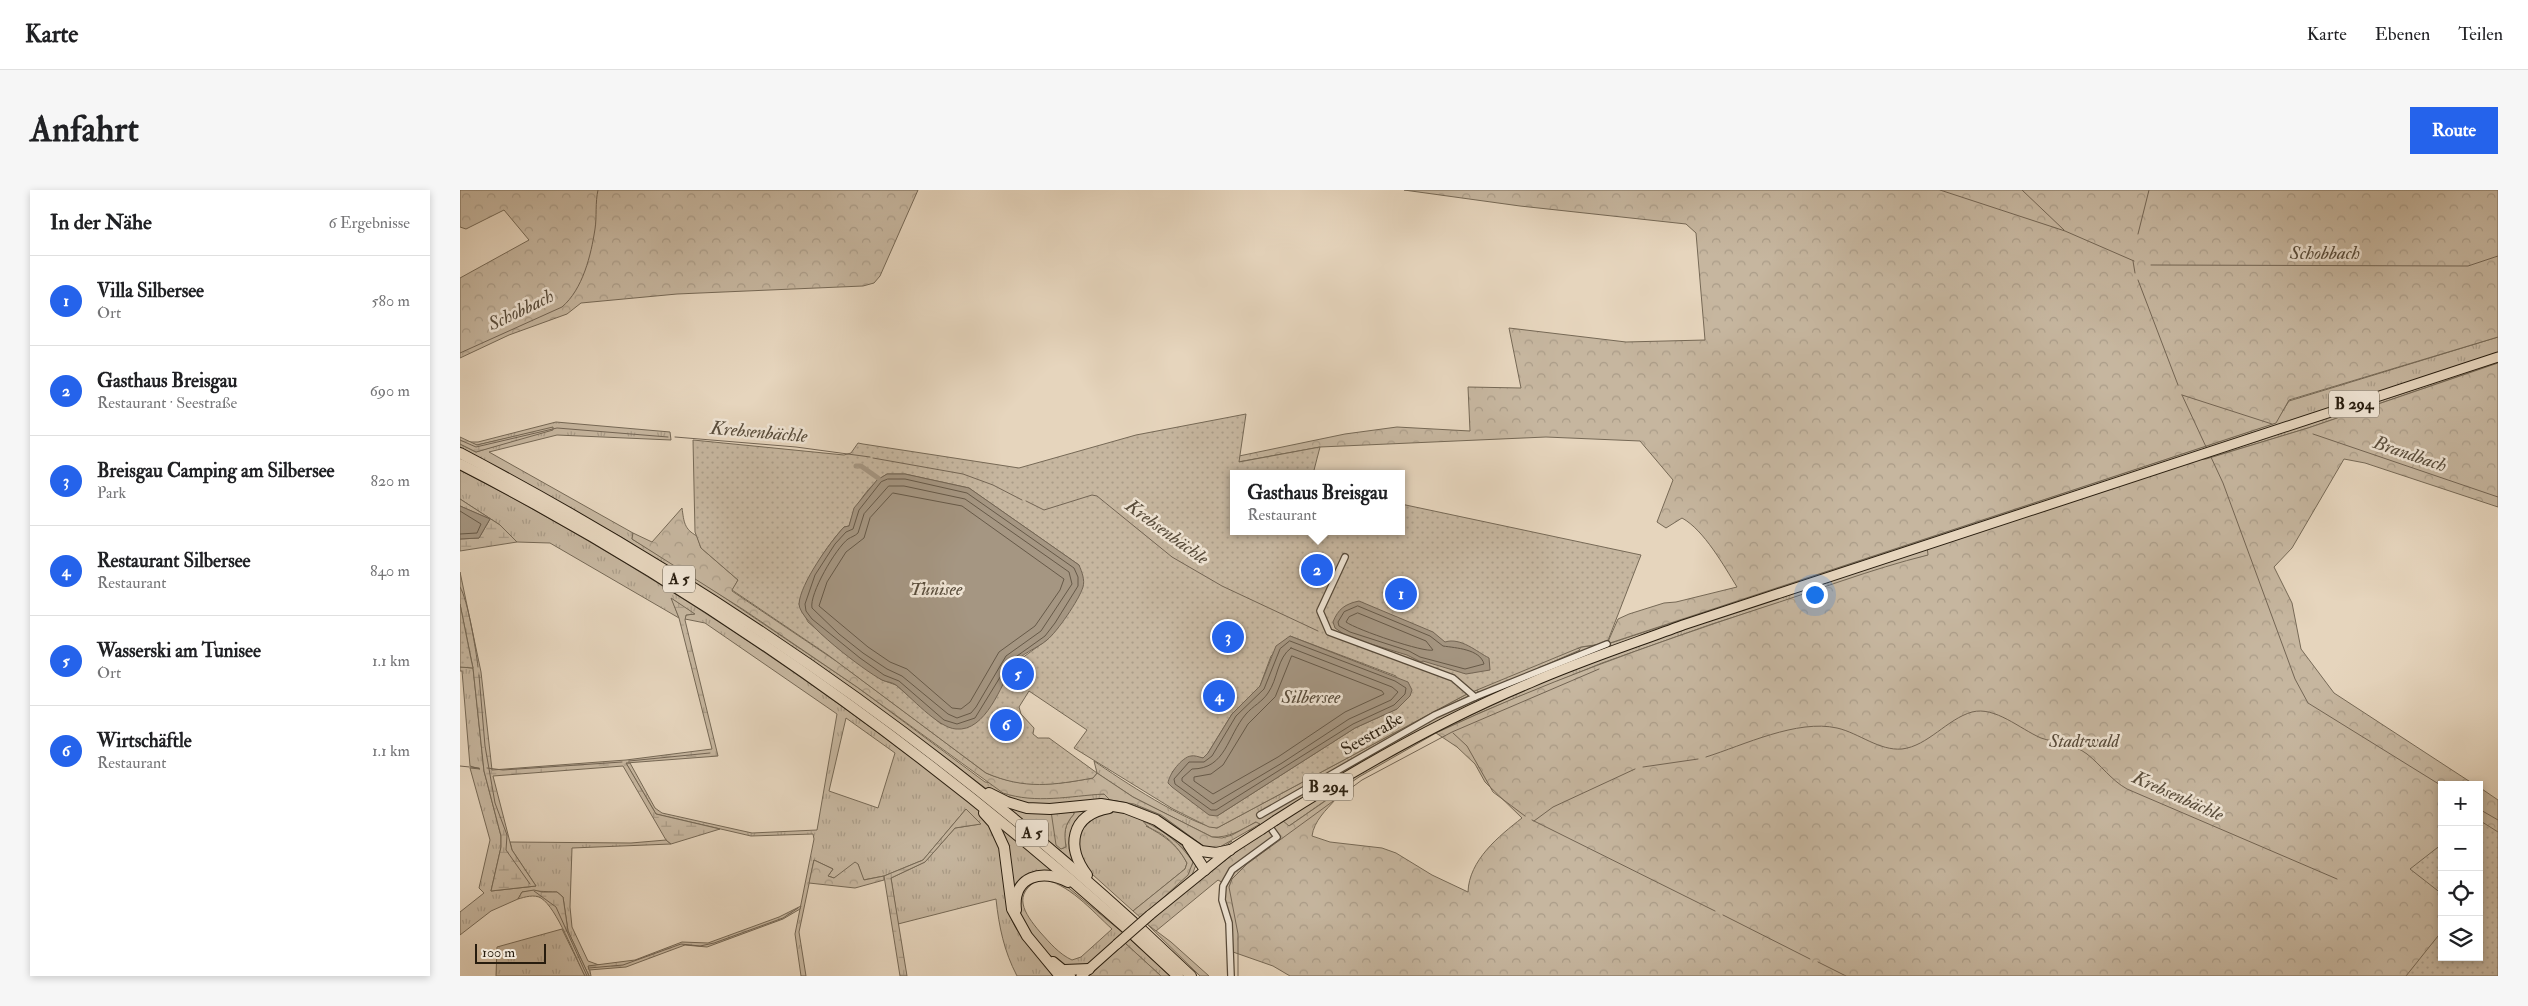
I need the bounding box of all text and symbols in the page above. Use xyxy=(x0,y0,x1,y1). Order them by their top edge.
text: Karte xyxy=(25,19,78,50)
text: Karte xyxy=(2307,23,2347,46)
text: Ebenen xyxy=(2375,23,2430,46)
text: Teilen xyxy=(2458,23,2503,46)
button: Route xyxy=(2410,107,2498,154)
text: Anfahrt xyxy=(30,108,139,152)
text: In der Nähe xyxy=(50,209,152,236)
text: 6 Ergebnisse xyxy=(329,213,410,233)
water label: Schobbach xyxy=(2289,241,2360,265)
text: Villa Silbersee xyxy=(97,279,204,303)
water label: Schobbach xyxy=(483,284,558,337)
text: 1 xyxy=(63,291,69,311)
text: 580 m xyxy=(371,291,410,311)
text: Ort xyxy=(97,303,121,323)
text: Gasthaus Breisgau xyxy=(97,369,237,393)
text: 2 xyxy=(62,381,70,401)
text: 690 m xyxy=(370,381,410,401)
road number: B 294 xyxy=(2329,390,2379,418)
text: Restaurant · Seestraße xyxy=(97,393,237,413)
water label: Krebsenbächle xyxy=(709,416,809,448)
water label: Brandbach xyxy=(2369,430,2450,478)
text: Breisgau Camping am Silbersee xyxy=(97,459,335,483)
popup xyxy=(1230,470,1405,535)
text: 3 xyxy=(63,471,69,491)
text: 820 m xyxy=(370,471,410,491)
text: Gasthaus Breisgau xyxy=(1247,481,1388,505)
text: Park xyxy=(97,483,126,503)
water label: Krebsenbächle xyxy=(1120,493,1214,571)
text: Restaurant xyxy=(1247,505,1317,525)
text: Restaurant Silbersee xyxy=(97,549,251,573)
pin: 2 xyxy=(1301,551,1333,589)
text: 4 xyxy=(62,561,70,581)
text: 840 m xyxy=(370,561,410,581)
road number: A 5 xyxy=(663,566,695,592)
text: Restaurant xyxy=(97,573,166,593)
pin: 1 xyxy=(1385,575,1417,613)
water label: Tunisee xyxy=(910,577,963,601)
your location xyxy=(1802,582,1828,608)
pin: 3 xyxy=(1212,618,1244,656)
text: Wasserski am Tunisee xyxy=(97,639,261,663)
text: 5 xyxy=(62,651,70,671)
text: 1.1 km xyxy=(372,651,410,671)
pin: 5 xyxy=(1002,655,1034,693)
text: Ort xyxy=(97,663,121,683)
pin: 4 xyxy=(1203,677,1235,715)
water label: Silbersee xyxy=(1281,685,1341,709)
pin: 6 xyxy=(990,706,1022,744)
street label: Seestraße xyxy=(1337,707,1408,761)
text: Wirtschäftle xyxy=(97,729,192,753)
park label: Stadtwald xyxy=(2048,730,2120,753)
text: 6 xyxy=(62,741,70,761)
text: 1.1 km xyxy=(372,741,410,761)
text: Restaurant xyxy=(97,753,166,773)
water label: Krebsenbächle xyxy=(2128,765,2228,827)
road number: B 294 xyxy=(1303,774,1353,800)
map controls xyxy=(2438,781,2483,961)
button: + xyxy=(2438,781,2483,826)
road number: A 5 xyxy=(1016,820,1048,846)
button: − xyxy=(2438,826,2483,871)
button: locate xyxy=(2438,871,2483,916)
button: layers xyxy=(2438,916,2483,961)
scale bar xyxy=(475,941,546,964)
text: 100 m xyxy=(482,944,515,961)

